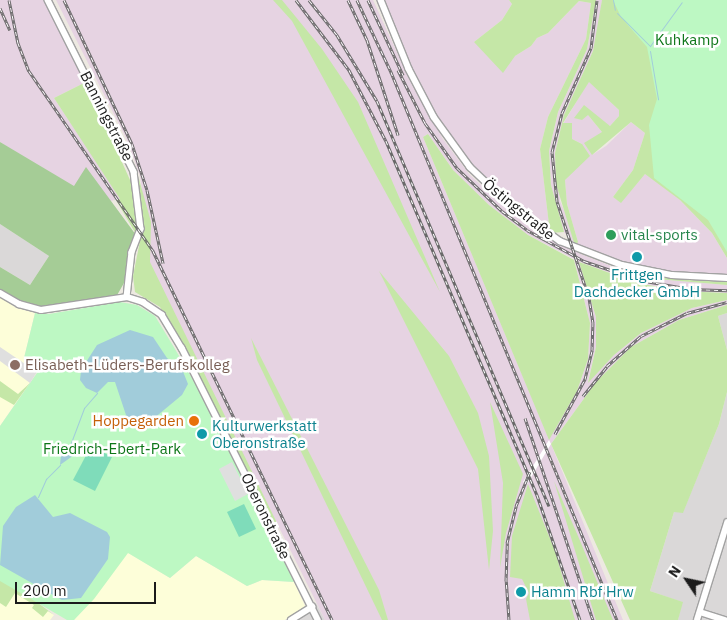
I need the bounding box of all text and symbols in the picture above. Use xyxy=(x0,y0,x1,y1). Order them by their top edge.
park label: Kuhkamp xyxy=(655,31,719,49)
street label: Banningstraße xyxy=(77,68,137,164)
street label: Östingstraße xyxy=(480,175,558,243)
place label: vital-sports xyxy=(621,226,698,244)
marker: vital-sports xyxy=(605,229,617,241)
marker: Frittgen Dachdecker GmbH xyxy=(631,251,643,263)
place label: Frittgen Dachdecker GmbH xyxy=(574,265,700,300)
place label: Elisabeth-Lüders-Berufskolleg xyxy=(25,356,230,374)
marker: Elisabeth-Lüders-Berufskolleg xyxy=(9,359,21,371)
place label: Hoppegarden xyxy=(93,412,184,430)
marker: Hoppegarden xyxy=(188,415,200,427)
place label: Kulturwerkstatt Oberonstraße xyxy=(212,416,317,451)
marker: Kulturwerkstatt Oberonstraße xyxy=(196,428,208,440)
park label: Friedrich-Ebert-Park xyxy=(43,440,181,458)
street label: Oberonstraße xyxy=(237,470,295,562)
north arrow xyxy=(662,555,712,605)
text: N xyxy=(664,562,685,581)
scale bar xyxy=(18,572,159,604)
text: 200 m xyxy=(23,581,67,600)
place label: Hamm Rbf Hrw xyxy=(531,583,634,601)
marker: Hamm Rbf Hrw xyxy=(515,586,527,598)

